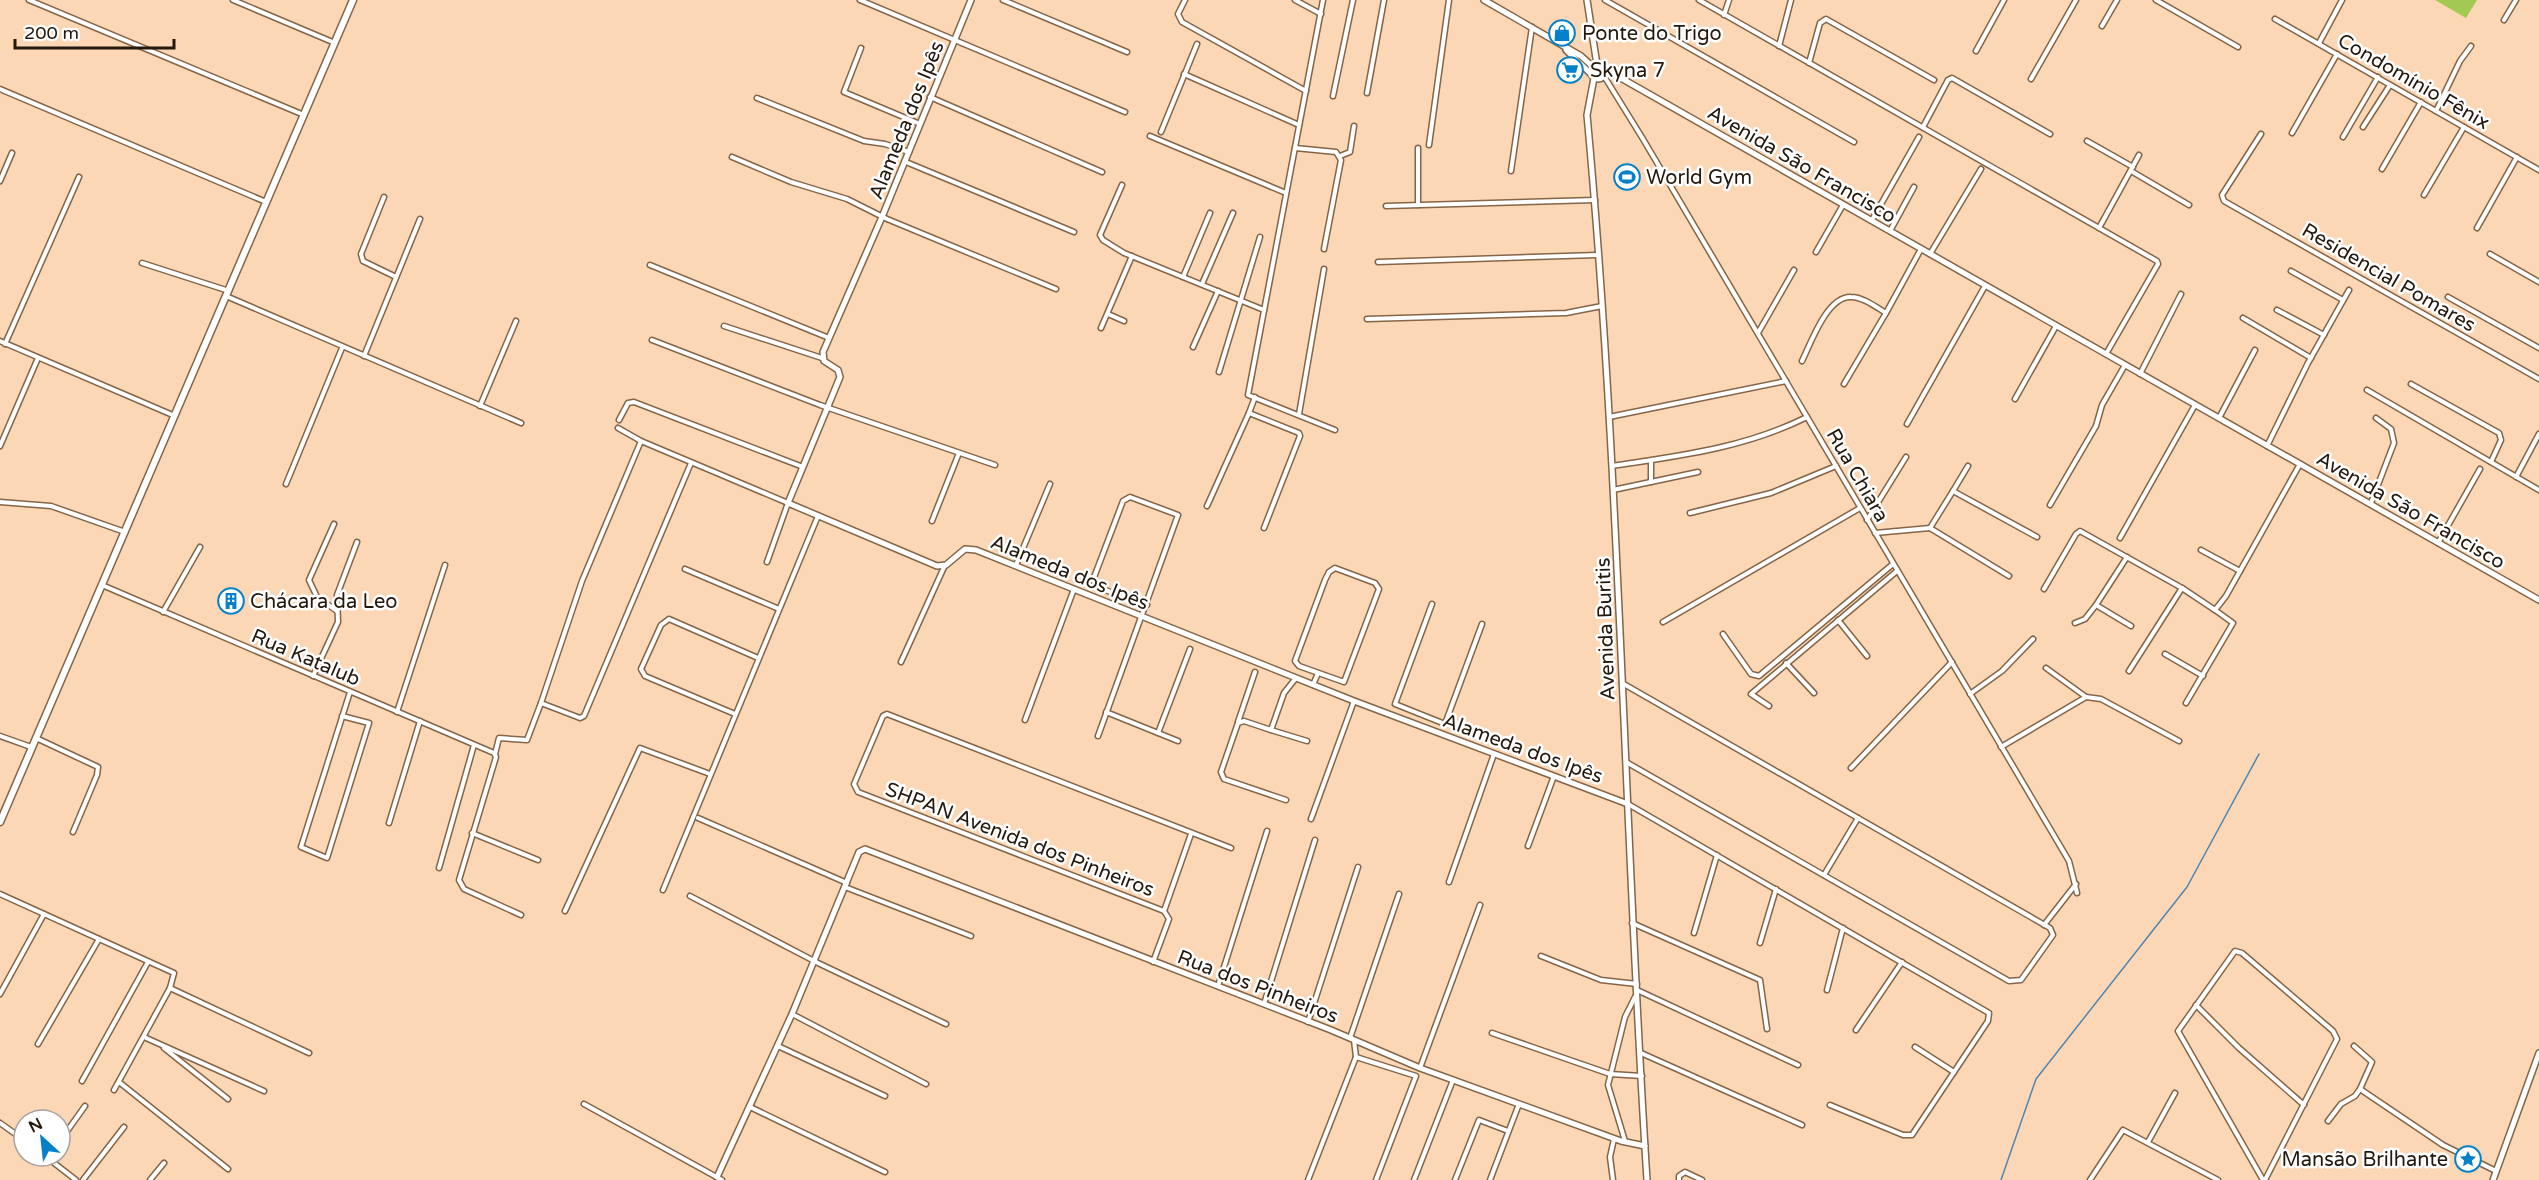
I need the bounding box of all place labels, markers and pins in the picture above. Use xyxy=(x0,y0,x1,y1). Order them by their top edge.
shop icon: Ponte do Trigo xyxy=(1547,18,1577,48)
place label: Ponte do Trigo xyxy=(1582,22,1722,46)
supermarket icon: Skyna 7 xyxy=(1555,55,1585,85)
place label: Skyna 7 xyxy=(1590,59,1665,83)
sports icon: World Gym xyxy=(1612,162,1642,192)
place label: World Gym xyxy=(1646,166,1752,190)
building icon: Chácara da Leo xyxy=(216,586,246,616)
place label: Chácara da Leo xyxy=(250,590,397,614)
place icon: Mansão Brilhante xyxy=(2453,1144,2483,1174)
place label: Mansão Brilhante xyxy=(2282,1148,2448,1172)

